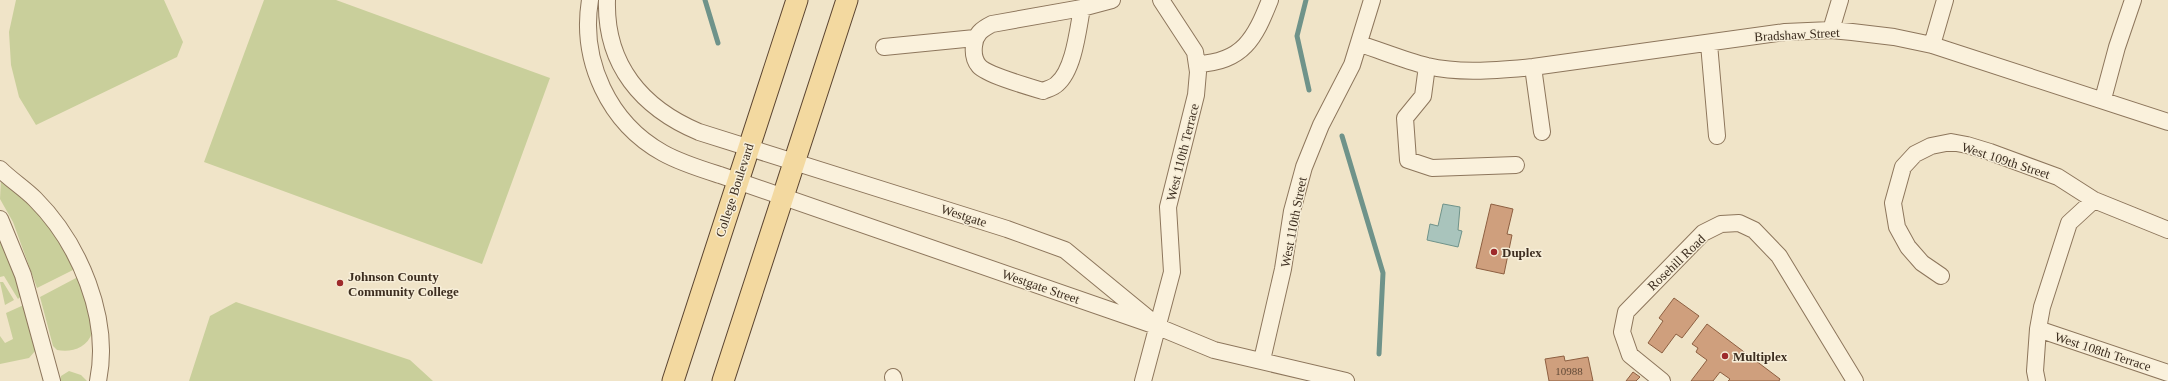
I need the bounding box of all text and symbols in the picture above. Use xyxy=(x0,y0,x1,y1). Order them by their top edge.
street label: Bradshaw Street xyxy=(1754,25,1841,44)
street label: West 110th Terrace xyxy=(1163,102,1202,202)
street label: West 109th Street xyxy=(1960,139,2052,182)
street label: College Boulevard xyxy=(712,141,757,239)
street label: West 110th Street xyxy=(1277,175,1310,268)
street label: Westgate xyxy=(939,201,989,230)
street label: Rosehill Road xyxy=(1645,231,1709,293)
place label: Duplex xyxy=(1502,245,1542,260)
marker: Duplex xyxy=(1489,247,1499,257)
street label: Westgate Street xyxy=(1000,266,1082,307)
place label: Johnson County Community College xyxy=(348,269,459,299)
marker: Johnson County Community College xyxy=(335,278,345,288)
street label: West 108th Terrace xyxy=(2053,329,2153,374)
place label: Multiplex xyxy=(1733,349,1788,364)
marker: Multiplex xyxy=(1720,351,1730,361)
house number: 10988 xyxy=(1555,365,1583,377)

